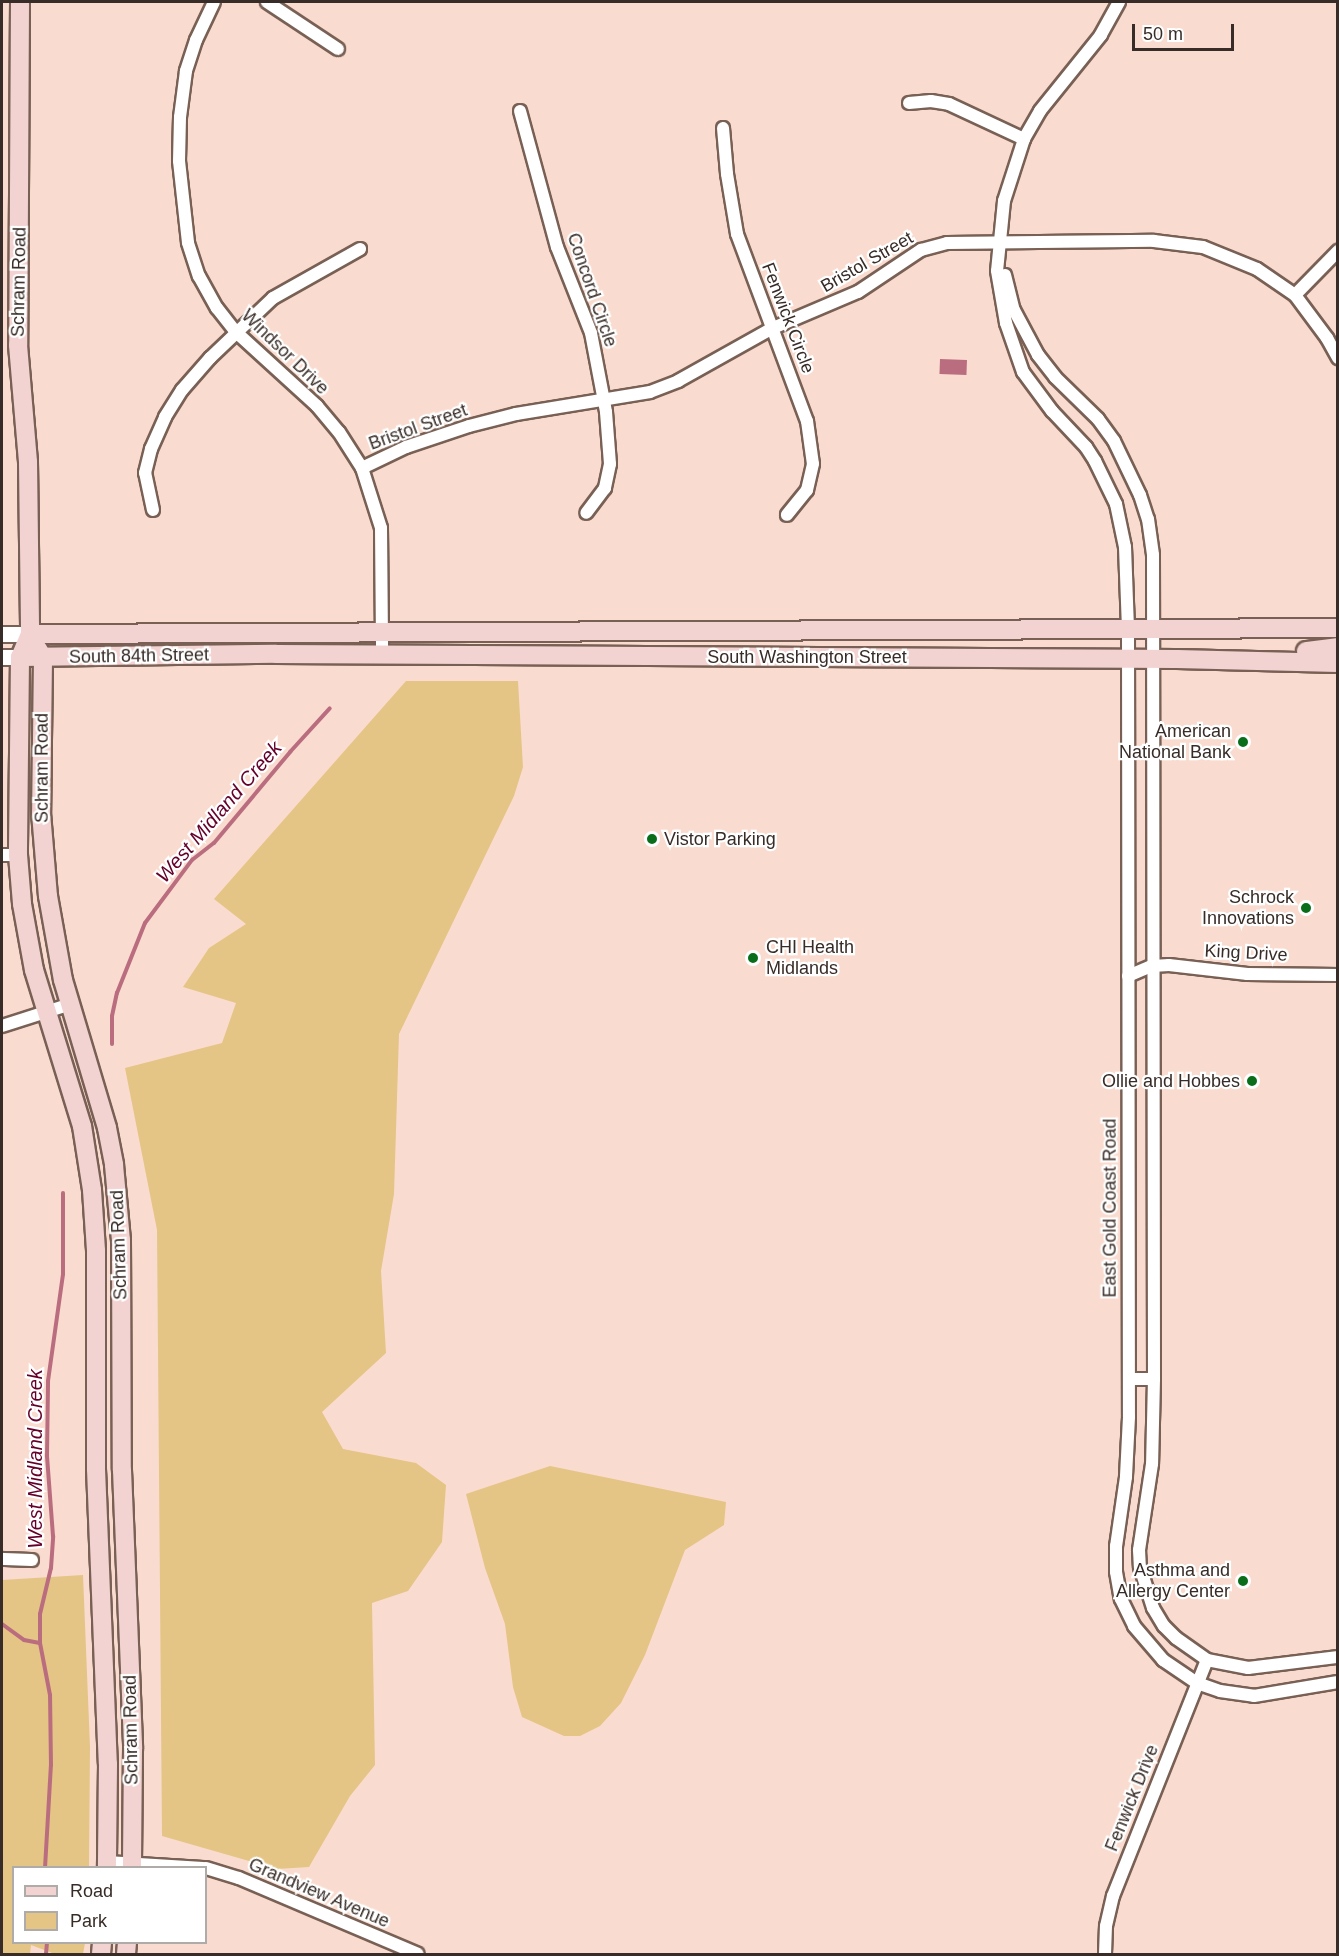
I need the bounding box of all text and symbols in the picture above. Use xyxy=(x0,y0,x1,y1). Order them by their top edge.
scale bar xyxy=(1135,12,1237,50)
text: 50 m xyxy=(1143,24,1183,44)
street label: Schram Road xyxy=(7,227,31,337)
street label: Bristol Street xyxy=(817,227,917,297)
street label: Concord Circle xyxy=(562,230,622,350)
street label: Fenwick Circle xyxy=(757,260,819,376)
street label: Windsor Drive xyxy=(237,305,333,399)
street label: Bristol Street xyxy=(366,399,470,455)
street label: South 84th Street xyxy=(69,644,209,668)
street label: South Washington Street xyxy=(707,646,907,668)
street label: Schram Road xyxy=(31,713,53,823)
place label: American National Bank xyxy=(1119,721,1231,764)
marker: American National Bank xyxy=(1236,735,1250,749)
water label: West Midland Creek xyxy=(151,736,287,888)
place label: Vistor Parking xyxy=(664,828,776,850)
marker: Vistor Parking xyxy=(645,832,659,846)
place label: Schrock Innovations xyxy=(1202,887,1294,930)
marker: Schrock Innovations xyxy=(1299,901,1313,915)
place label: CHI Health Midlands xyxy=(766,937,854,980)
street label: King Drive xyxy=(1204,940,1288,966)
marker: CHI Health Midlands xyxy=(744,949,762,967)
place label: Ollie and Hobbes xyxy=(1102,1070,1240,1092)
marker: Ollie and Hobbes xyxy=(1245,1074,1259,1088)
street label: East Gold Coast Road xyxy=(1099,1118,1121,1298)
street label: Schram Road xyxy=(106,1190,132,1300)
water label: West Midland Creek xyxy=(23,1369,47,1549)
place label: Asthma and Allergy Center xyxy=(1116,1560,1230,1602)
marker: Asthma and Allergy Center xyxy=(1234,1572,1252,1590)
street label: Schram Road xyxy=(119,1675,143,1785)
street label: Fenwick Drive xyxy=(1101,1742,1163,1854)
street label: Grandview Avenue xyxy=(245,1853,393,1933)
legend xyxy=(12,1866,207,1944)
text: Road xyxy=(70,1881,113,1901)
text: Park xyxy=(70,1911,107,1931)

